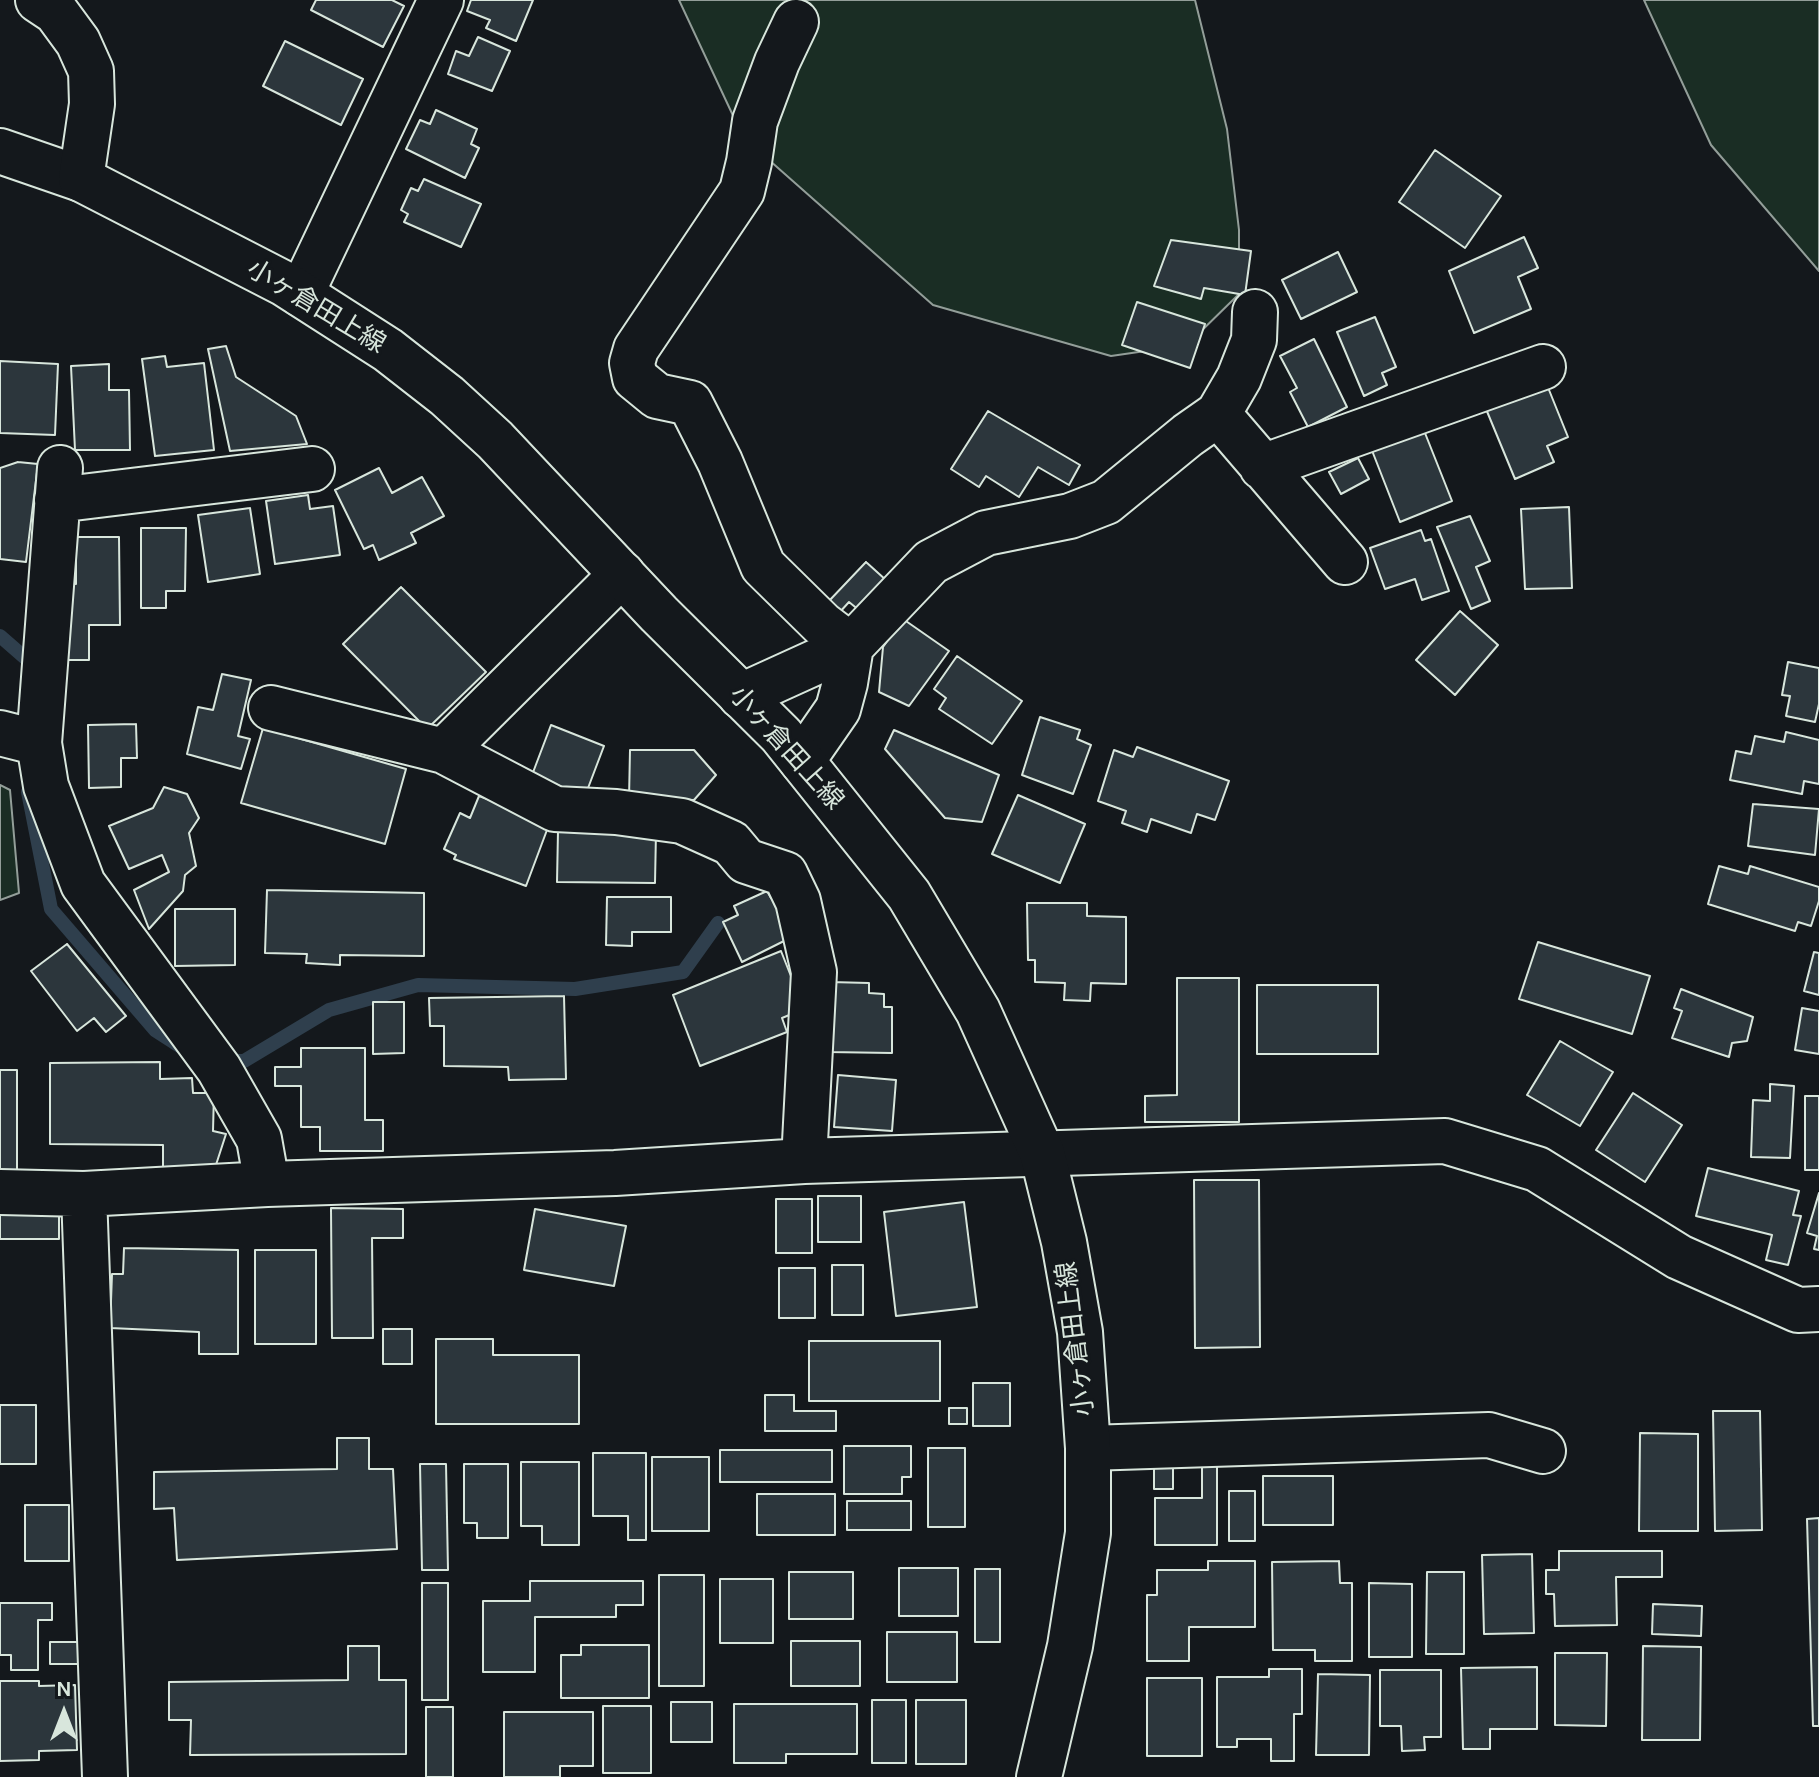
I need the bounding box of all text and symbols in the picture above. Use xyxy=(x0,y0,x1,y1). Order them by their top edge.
street label: 小ヶ倉田上線 xyxy=(241,253,391,361)
street label: 小ヶ倉田上線 xyxy=(722,680,850,816)
street label: 小ヶ倉田上線 xyxy=(1051,1260,1101,1418)
north arrow xyxy=(24,1673,104,1753)
text: N xyxy=(56,1676,72,1702)

